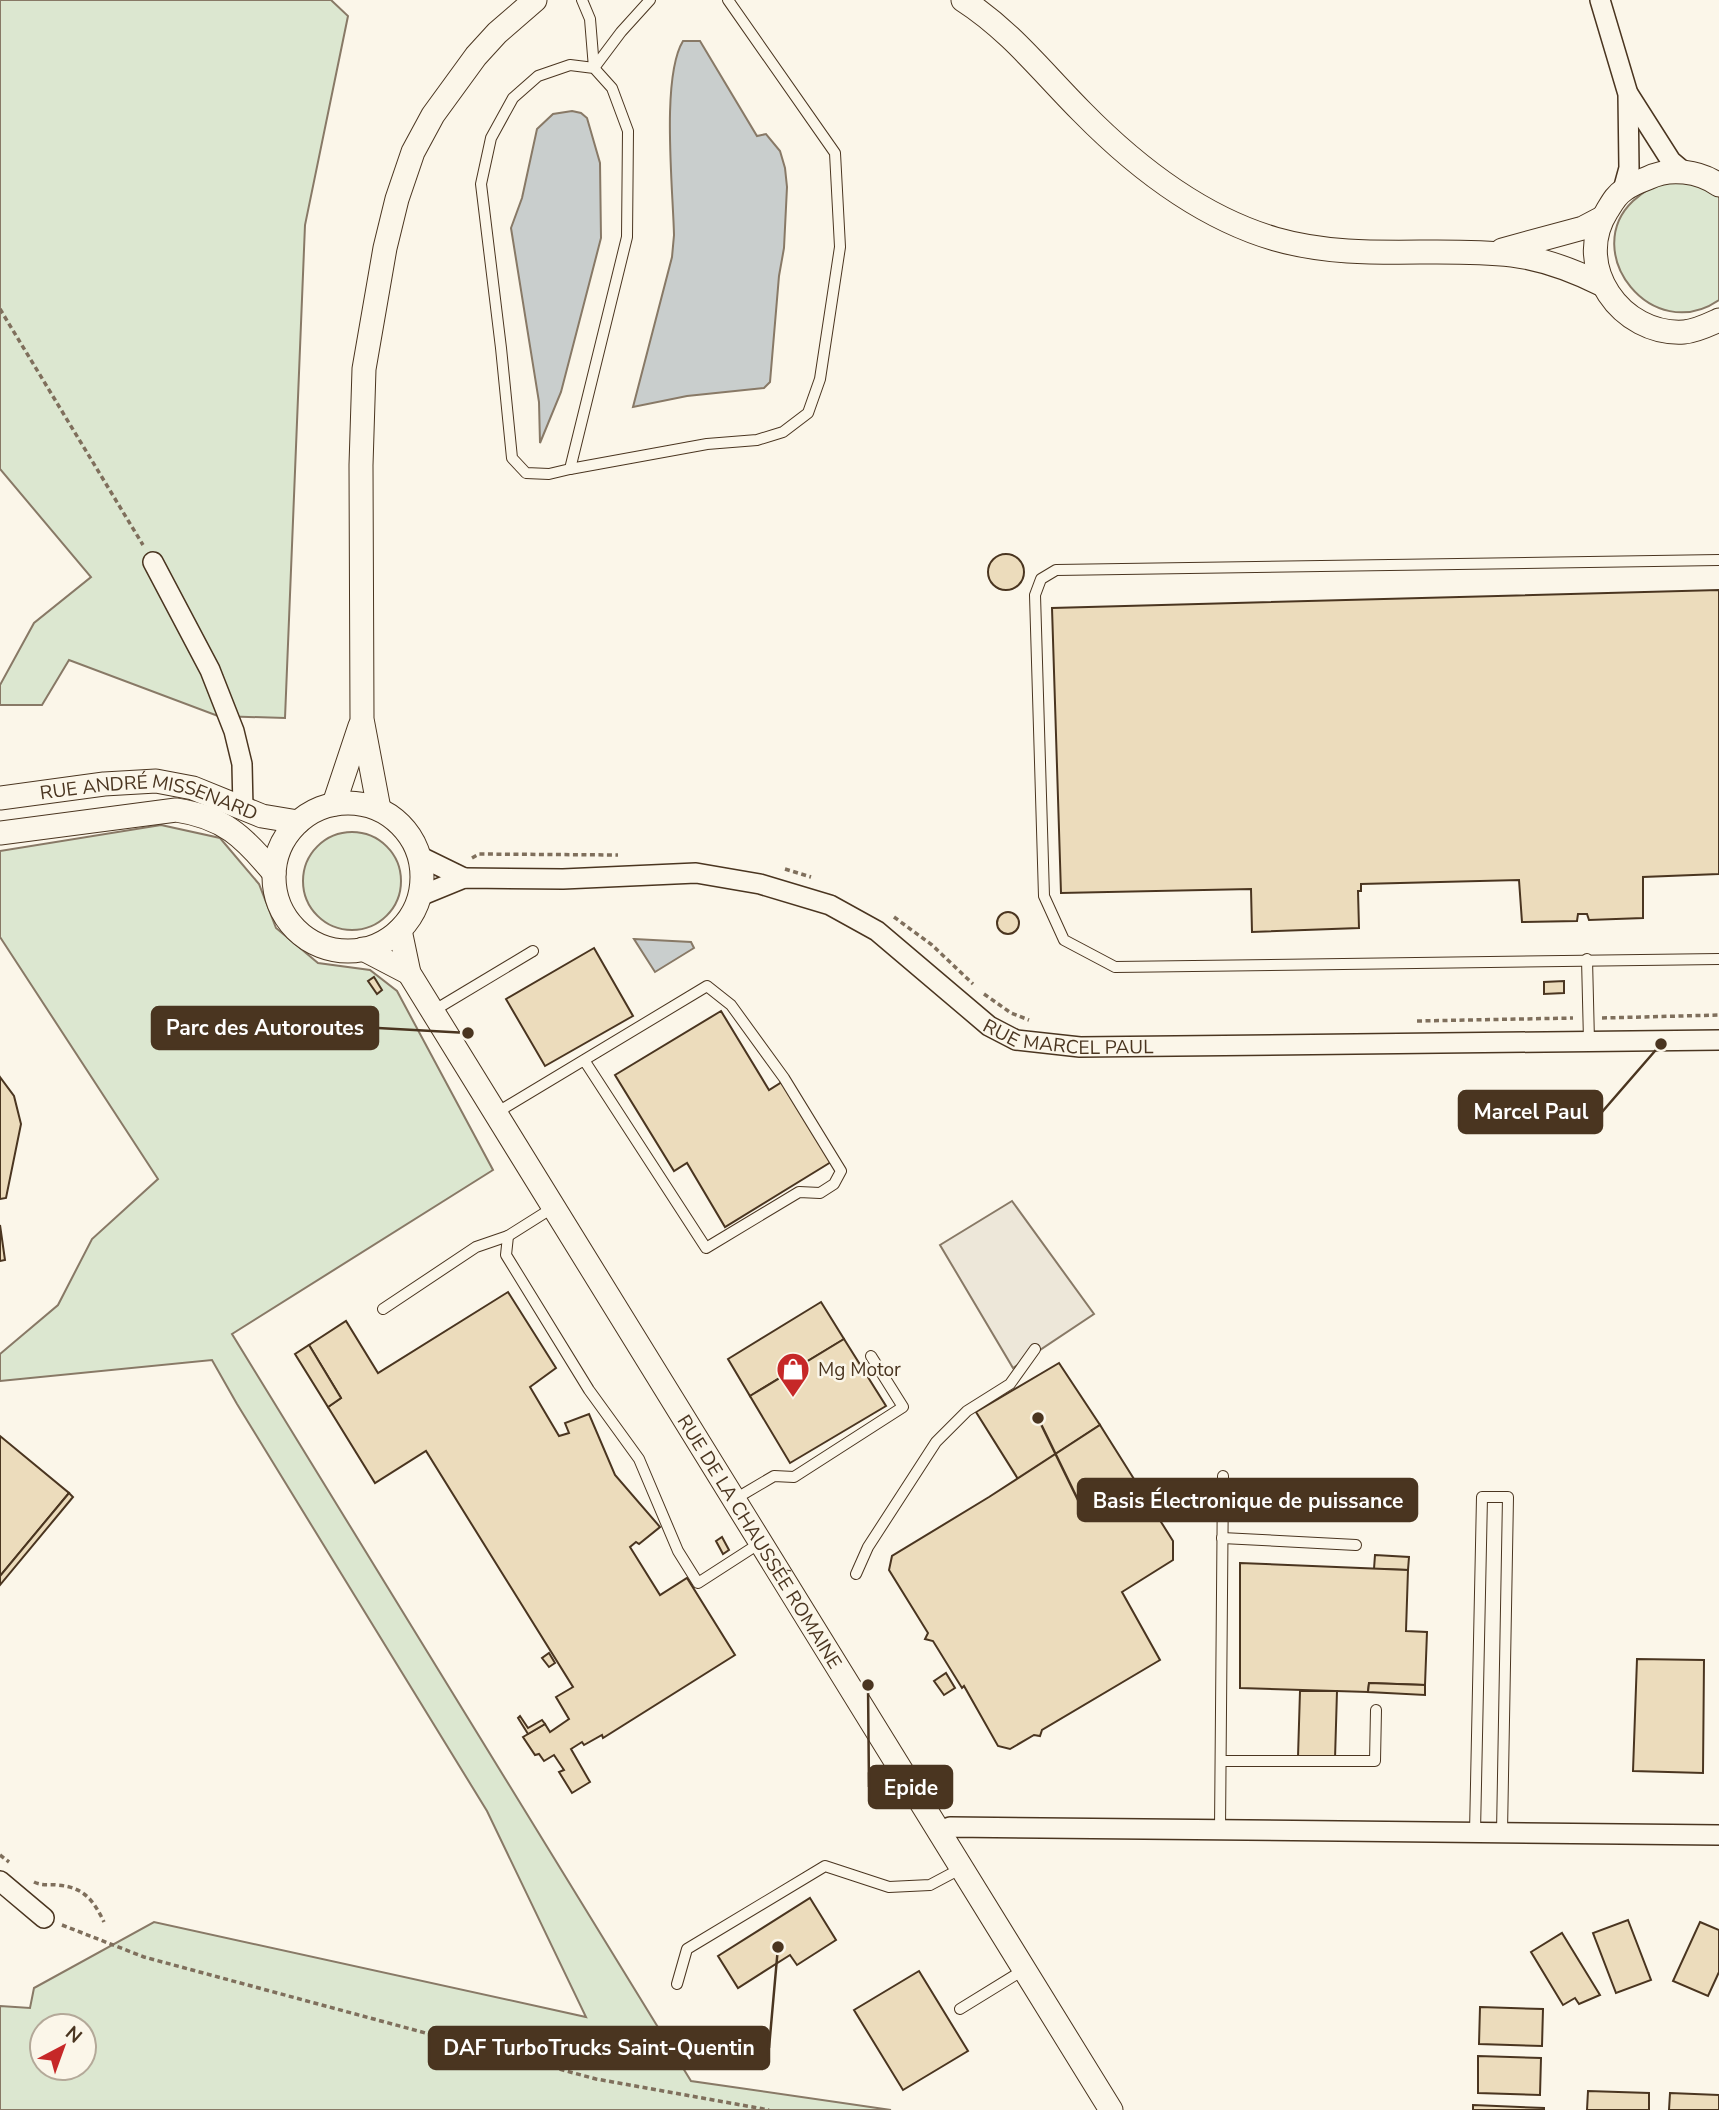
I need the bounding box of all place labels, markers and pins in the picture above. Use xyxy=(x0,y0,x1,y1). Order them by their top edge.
callout: Parc des Autoroutes xyxy=(152,1007,378,1049)
callout: Marcel Paul xyxy=(1459,1091,1602,1133)
shop icon: Mg Motor xyxy=(774,1350,812,1399)
place label: Mg Motor xyxy=(818,1357,901,1383)
callout: Basis Électronique de puissance xyxy=(1078,1479,1417,1521)
callout: Epide xyxy=(869,1766,952,1808)
callout: DAF TurboTrucks Saint-Quentin xyxy=(429,2027,769,2069)

